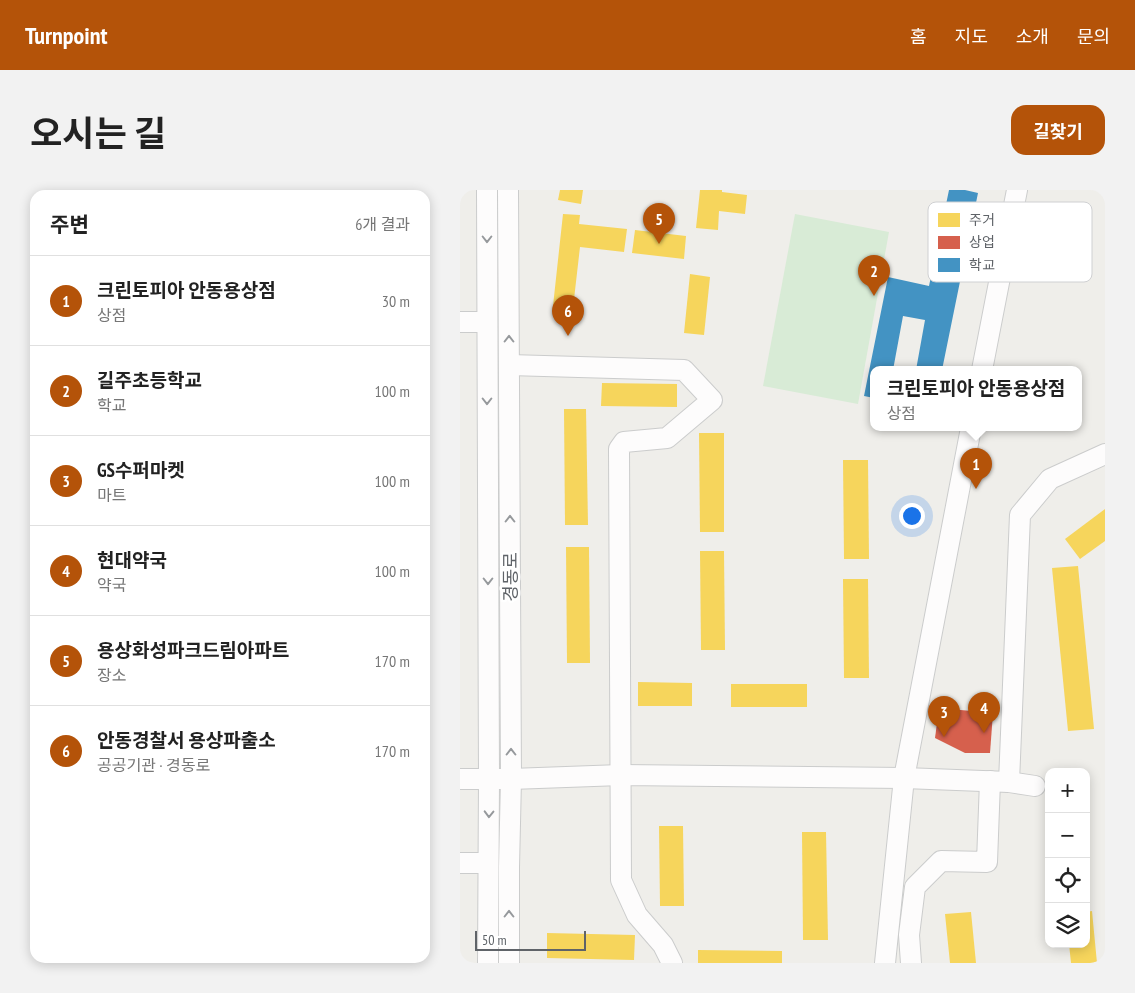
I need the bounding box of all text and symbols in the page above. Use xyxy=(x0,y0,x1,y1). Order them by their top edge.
text: Turnpoint xyxy=(25,20,107,51)
text: 홈 xyxy=(910,25,927,48)
text: 지도 xyxy=(955,25,988,48)
text: 소개 xyxy=(1016,25,1049,48)
text: 문의 xyxy=(1077,25,1110,48)
button: 길찾기 xyxy=(1011,105,1105,155)
text: 오시는 길 xyxy=(30,110,166,156)
legend xyxy=(928,202,1092,282)
pin: 5 xyxy=(643,203,675,244)
text: 주변 xyxy=(50,211,89,238)
text: 주거 xyxy=(969,211,995,229)
text: 6개 결과 xyxy=(355,214,410,234)
text: 상업 xyxy=(969,233,995,251)
one-way arrow xyxy=(482,235,492,243)
pin: 2 xyxy=(858,255,890,296)
text: 학교 xyxy=(969,256,995,274)
text: 크린토피아 안동용상점 xyxy=(97,278,276,302)
text: 1 xyxy=(62,291,70,311)
text: 30 m xyxy=(382,291,410,311)
pin: 6 xyxy=(552,295,584,336)
text: 상점 xyxy=(97,305,126,325)
one-way arrow xyxy=(504,335,514,343)
popup xyxy=(870,366,1082,431)
text: 길주초등학교 xyxy=(97,368,202,392)
text: 크린토피아 안동용상점 xyxy=(887,376,1065,400)
text: 2 xyxy=(62,381,70,401)
text: 100 m xyxy=(375,381,410,401)
text: 학교 xyxy=(97,395,126,415)
one-way arrow xyxy=(482,398,492,405)
text: 상점 xyxy=(887,403,916,423)
pin: 1 xyxy=(960,448,992,489)
text: GS수퍼마켓 xyxy=(97,458,185,482)
text: 3 xyxy=(62,471,70,491)
text: 100 m xyxy=(375,471,410,491)
text: 마트 xyxy=(97,485,126,505)
your location xyxy=(899,503,925,529)
one-way arrow xyxy=(505,515,515,523)
text: 현대약국 xyxy=(97,548,167,572)
street label: 경동로 xyxy=(499,552,522,602)
text: 4 xyxy=(62,561,70,581)
text: 100 m xyxy=(375,561,410,581)
text: 약국 xyxy=(97,575,126,595)
one-way arrow xyxy=(483,578,493,585)
text: 용상화성파크드림아파트 xyxy=(97,638,289,662)
text: 5 xyxy=(62,651,70,671)
text: 170 m xyxy=(375,651,410,671)
text: 장소 xyxy=(97,665,126,685)
pin: 4 xyxy=(968,692,1000,733)
pin: 3 xyxy=(928,696,960,737)
text: 안동경찰서 용상파출소 xyxy=(97,728,276,752)
text: 6 xyxy=(62,741,70,761)
text: 170 m xyxy=(375,741,410,761)
one-way arrow xyxy=(506,748,516,756)
text: 공공기관 · 경동로 xyxy=(97,755,210,775)
map controls xyxy=(1045,768,1090,948)
button: + xyxy=(1045,768,1090,813)
one-way arrow xyxy=(483,810,494,818)
button: − xyxy=(1045,813,1090,858)
button: locate xyxy=(1045,858,1090,903)
button: layers xyxy=(1045,903,1090,948)
one-way arrow xyxy=(504,910,514,918)
scale bar xyxy=(475,928,586,951)
text: 50 m xyxy=(482,931,507,949)

